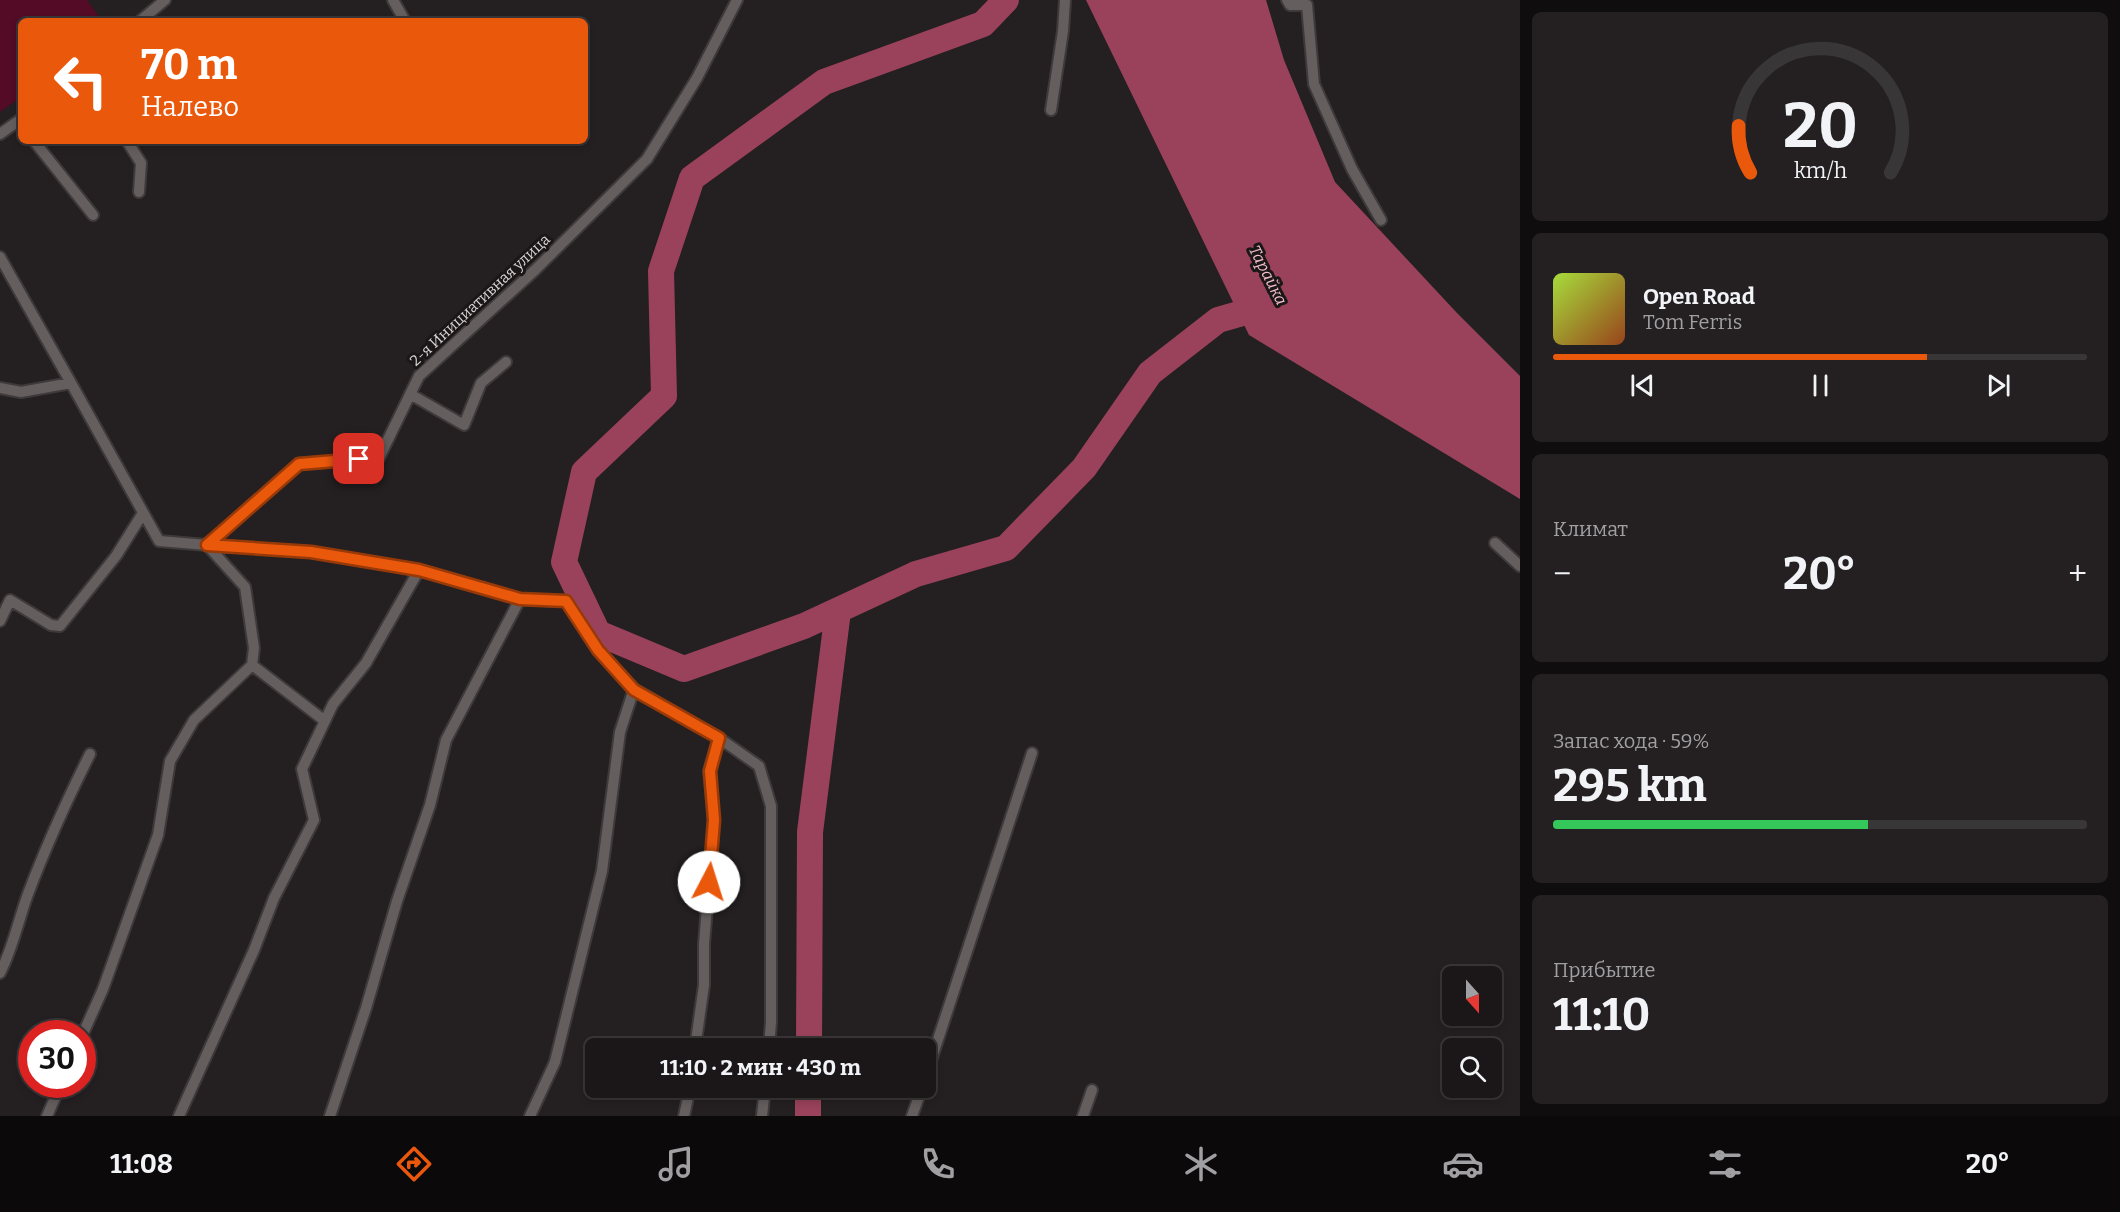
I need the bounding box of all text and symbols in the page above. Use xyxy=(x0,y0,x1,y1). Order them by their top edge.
text: 70 m xyxy=(141,40,237,90)
icon: left xyxy=(42,42,120,120)
text: 20 xyxy=(1783,90,1857,165)
text: Налево xyxy=(141,91,239,123)
text: km/h xyxy=(1793,159,1847,185)
street label: 2-я Инициативная улица xyxy=(406,230,554,370)
water label: Тарайка xyxy=(1245,242,1291,308)
text: Open Road xyxy=(1643,283,1755,310)
text: Tom Ferris xyxy=(1643,310,1742,334)
icon: previous xyxy=(1626,369,1659,402)
icon: pause xyxy=(1804,369,1837,402)
icon: next xyxy=(1982,369,2015,402)
pin xyxy=(333,433,384,484)
icon: arrive xyxy=(342,442,375,475)
text: Климат xyxy=(1553,517,1628,541)
text: 20° xyxy=(1783,547,1856,601)
text: − xyxy=(1553,554,1571,594)
text: + xyxy=(2068,554,2087,594)
text: Запас хода · 59% xyxy=(1553,729,1709,753)
text: 295 km xyxy=(1553,759,1707,813)
position arrow xyxy=(677,850,741,914)
text: Прибытие xyxy=(1553,958,1655,982)
north arrow xyxy=(1442,966,1502,1026)
map controls xyxy=(1442,966,1502,1098)
text: 11:10 xyxy=(1553,988,1650,1042)
speed limit sign: 30 xyxy=(18,1020,96,1098)
button: search xyxy=(1442,1038,1502,1098)
text: 11:10 · 2 мин · 430 m xyxy=(660,1054,861,1081)
icon: directions xyxy=(393,1143,435,1185)
icon: music xyxy=(655,1143,697,1185)
icon: phone xyxy=(917,1143,959,1185)
icon: climate xyxy=(1180,1143,1222,1185)
icon: car xyxy=(1442,1143,1484,1185)
icon: filters xyxy=(1704,1143,1746,1185)
text: 11:08 xyxy=(110,1148,173,1180)
text: 20° xyxy=(1966,1148,2010,1180)

